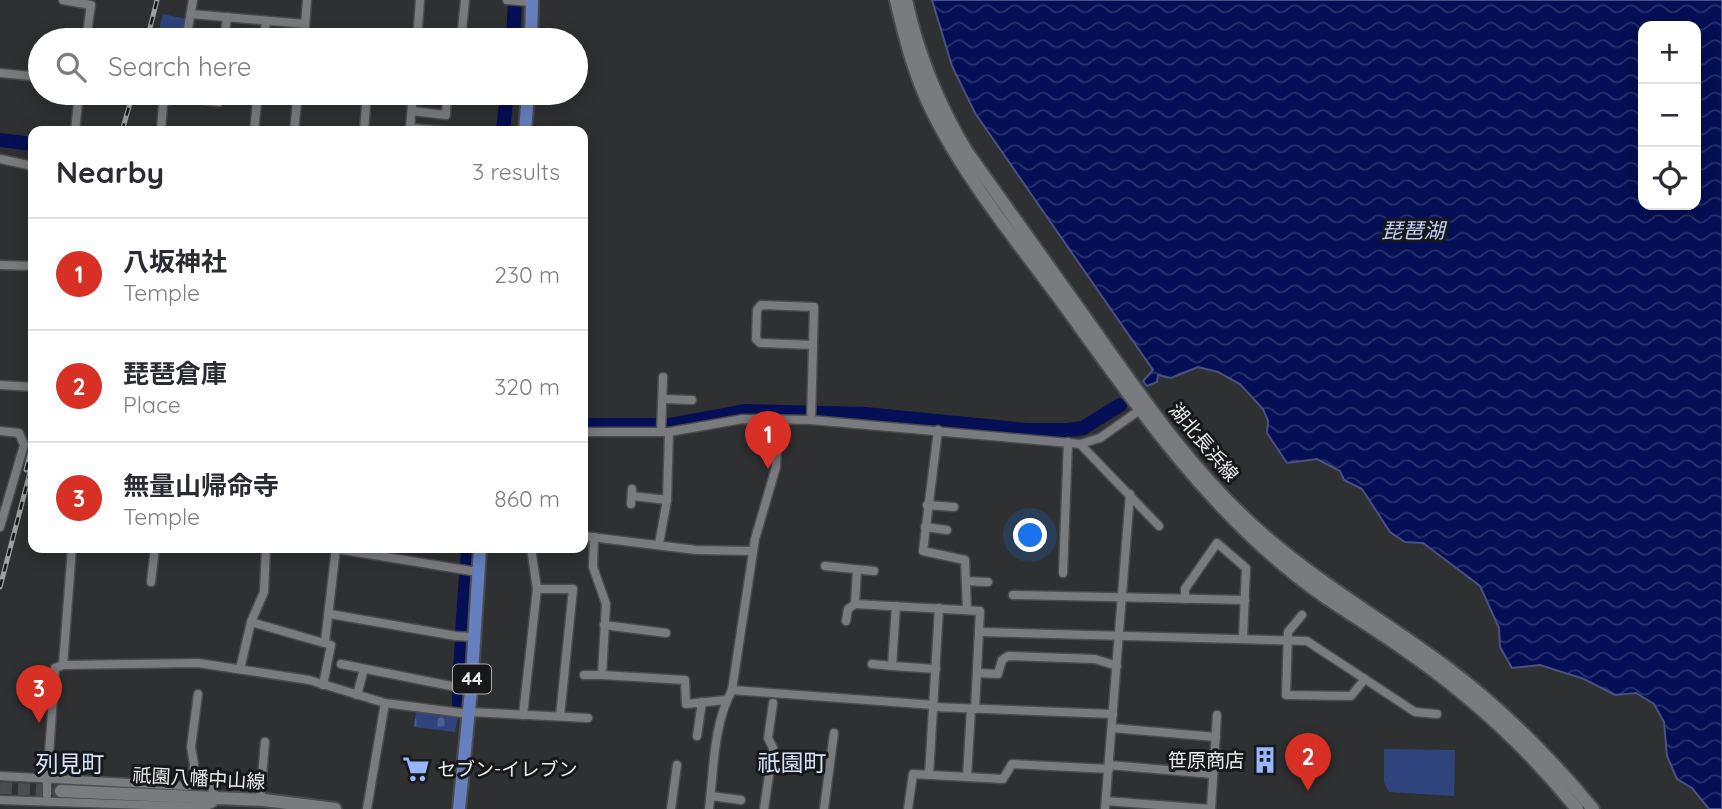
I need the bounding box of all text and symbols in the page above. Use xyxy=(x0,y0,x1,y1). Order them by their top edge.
map controls xyxy=(1638,21,1701,210)
button: + xyxy=(1638,21,1701,84)
search box xyxy=(28,28,588,105)
icon: search xyxy=(52,48,90,86)
text: Search here xyxy=(108,50,252,83)
button: − xyxy=(1638,84,1701,147)
button: locate xyxy=(1638,147,1701,210)
text: Nearby xyxy=(56,153,164,191)
text: 3 results xyxy=(472,157,560,186)
water label: 琵琶湖 xyxy=(1382,217,1447,243)
text: 八坂神社 xyxy=(123,245,227,278)
text: 1 xyxy=(75,260,83,289)
text: 230 m xyxy=(494,260,560,289)
text: Temple xyxy=(123,278,200,307)
text: 琵琶倉庫 xyxy=(123,357,227,390)
text: 2 xyxy=(72,372,86,401)
text: 320 m xyxy=(494,372,560,401)
text: Place xyxy=(123,390,181,419)
street label: 湖北長浜線 xyxy=(1164,398,1244,486)
pin: 1 xyxy=(745,411,791,469)
text: 無量山帰命寺 xyxy=(123,469,279,502)
text: 3 xyxy=(73,484,85,513)
text: 860 m xyxy=(494,484,560,513)
text: Temple xyxy=(123,502,200,531)
your location xyxy=(1013,518,1047,552)
road number: 44 xyxy=(453,664,491,694)
pin: 3 xyxy=(16,665,62,723)
pin: 2 xyxy=(1285,733,1331,791)
building icon: 笹原商店 xyxy=(1250,745,1280,775)
district label: 祇園町 xyxy=(758,748,827,777)
place label: 笹原商店 xyxy=(1168,748,1244,772)
district label: 列見町 xyxy=(36,749,105,778)
supermarket icon: セブン-イレブン xyxy=(401,754,431,784)
place label: セブン-イレブン xyxy=(437,757,577,781)
street label: 祇園八幡中山線 xyxy=(132,763,266,793)

